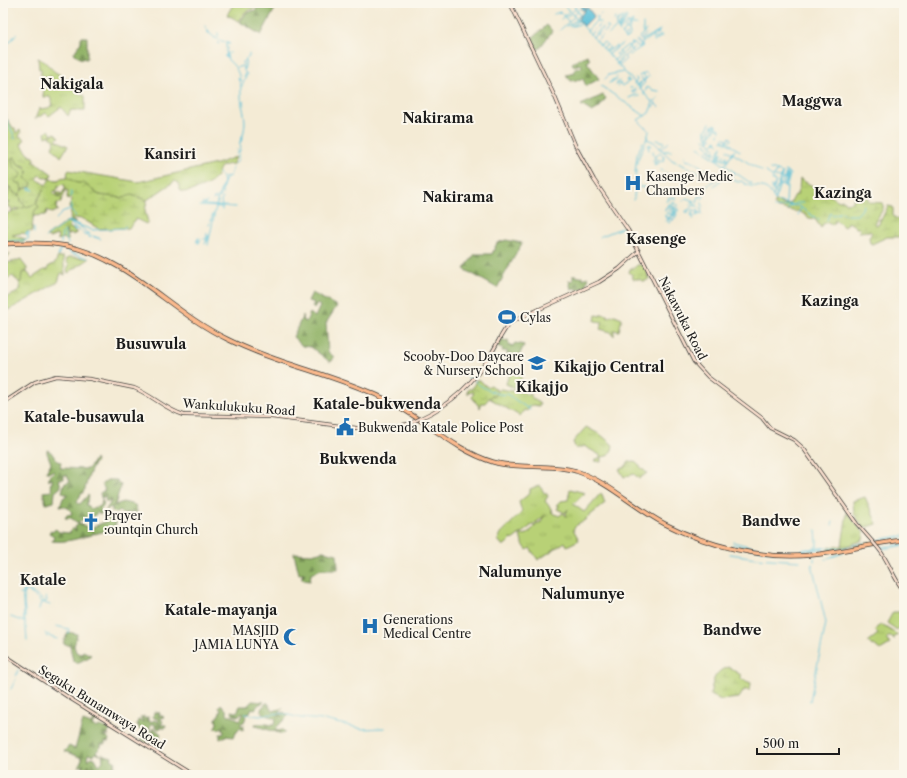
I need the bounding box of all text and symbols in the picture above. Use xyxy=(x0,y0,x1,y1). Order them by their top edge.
district label: Nakigala xyxy=(40,75,105,93)
district label: Maggwa xyxy=(782,92,843,110)
district label: Nakirama xyxy=(402,109,474,127)
district label: Kansiri xyxy=(144,145,196,163)
place label: Kasenge Medic Chambers xyxy=(646,169,733,198)
hospital icon: Kasenge Medic Chambers xyxy=(623,173,643,193)
district label: Kazinga xyxy=(814,184,873,202)
district label: Nakirama xyxy=(422,188,494,206)
district label: Kasenge xyxy=(626,230,686,248)
street label: Nakawuka Road xyxy=(655,274,711,363)
district label: Kazinga xyxy=(801,292,860,310)
sports icon: Cylas xyxy=(497,307,517,327)
place label: Cylas xyxy=(520,310,551,325)
district label: Busuwula xyxy=(116,335,187,353)
place label: Scooby-Doo Daycare & Nursery School xyxy=(403,349,524,378)
school or university icon: Scooby-Doo Daycare & Nursery School xyxy=(527,353,547,373)
district label: Kikajjo Central xyxy=(554,358,664,376)
district label: Kikajjo xyxy=(516,378,568,396)
district label: Katale-bukwenda xyxy=(313,395,442,413)
street label: Wankulukuku Road xyxy=(181,396,296,418)
district label: Katale-busawula xyxy=(24,408,145,426)
public building icon: Bukwenda Katale Police Post xyxy=(335,417,355,437)
place label: Bukwenda Katale Police Post xyxy=(358,420,524,435)
district label: Bukwenda xyxy=(319,450,398,468)
place label: Prqyer :ountqin Church xyxy=(104,508,199,537)
church icon: Prqyer :ountqin Church xyxy=(81,512,101,532)
district label: Bandwe xyxy=(742,512,800,530)
district label: Nalumunye xyxy=(478,563,562,581)
district label: Katale xyxy=(20,571,66,589)
district label: Nalumunye xyxy=(541,585,625,603)
district label: Katale-mayanja xyxy=(165,601,278,619)
place label: Generations Medical Centre xyxy=(383,612,472,641)
hospital icon: Generations Medical Centre xyxy=(360,616,380,636)
district label: Bandwe xyxy=(703,621,761,639)
place label: MASJID JAMIA LUNYA xyxy=(192,623,280,652)
mosque icon: MASJID JAMIA LUNYA xyxy=(282,627,302,647)
street label: Seguku Bunamwaya Road xyxy=(36,662,169,753)
scale bar xyxy=(757,730,839,756)
text: 500 m xyxy=(763,736,799,751)

